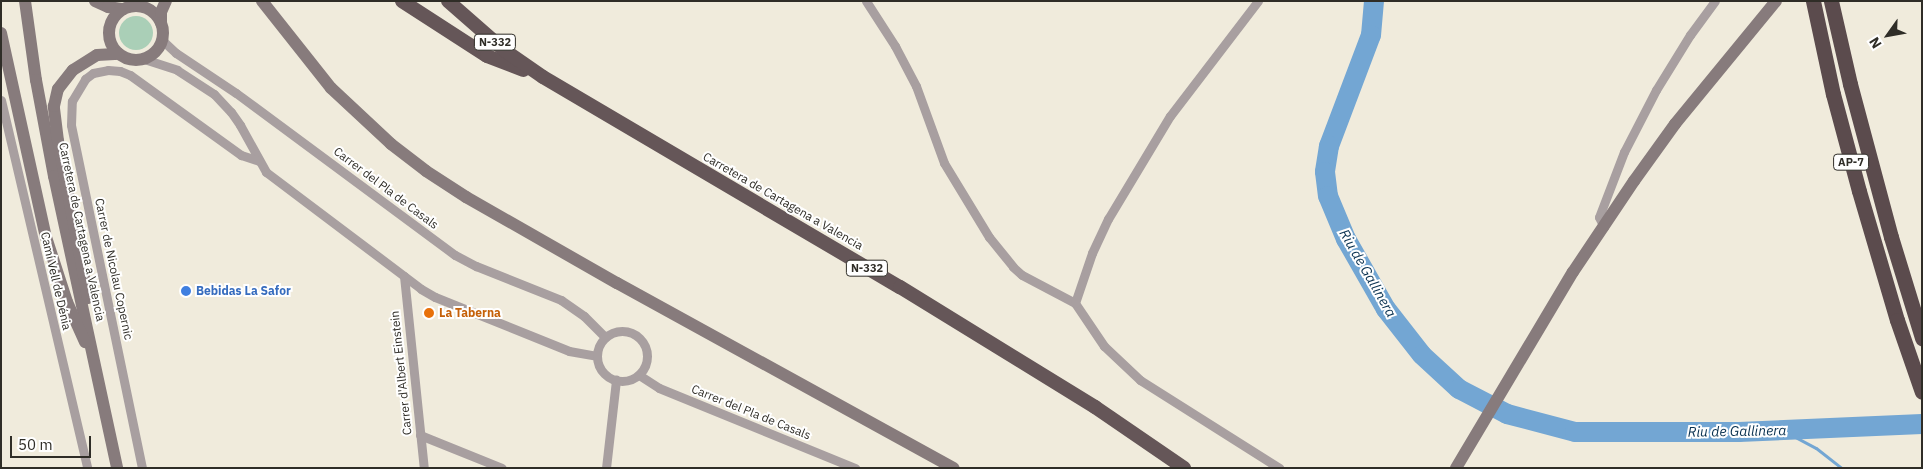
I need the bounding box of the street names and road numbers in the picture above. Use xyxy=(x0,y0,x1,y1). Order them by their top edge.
road number: N-332 xyxy=(474,34,516,51)
street label: Carretera de Cartagena a Valencia xyxy=(56,141,108,323)
street label: Carrer del Pla de Casals xyxy=(331,144,441,232)
street label: Carretera de Cartagena a Valencia xyxy=(700,149,866,253)
road number: AP-7 xyxy=(1832,154,1870,170)
street label: Carrer de Nicolau Copernic xyxy=(92,197,136,341)
street label: Camí Vell de Dénia xyxy=(38,231,74,331)
road number: N-332 xyxy=(846,260,888,276)
street label: Carrer d'Albert Einstein xyxy=(387,310,415,436)
street label: Carrer del Pla de Casals xyxy=(689,381,813,443)

